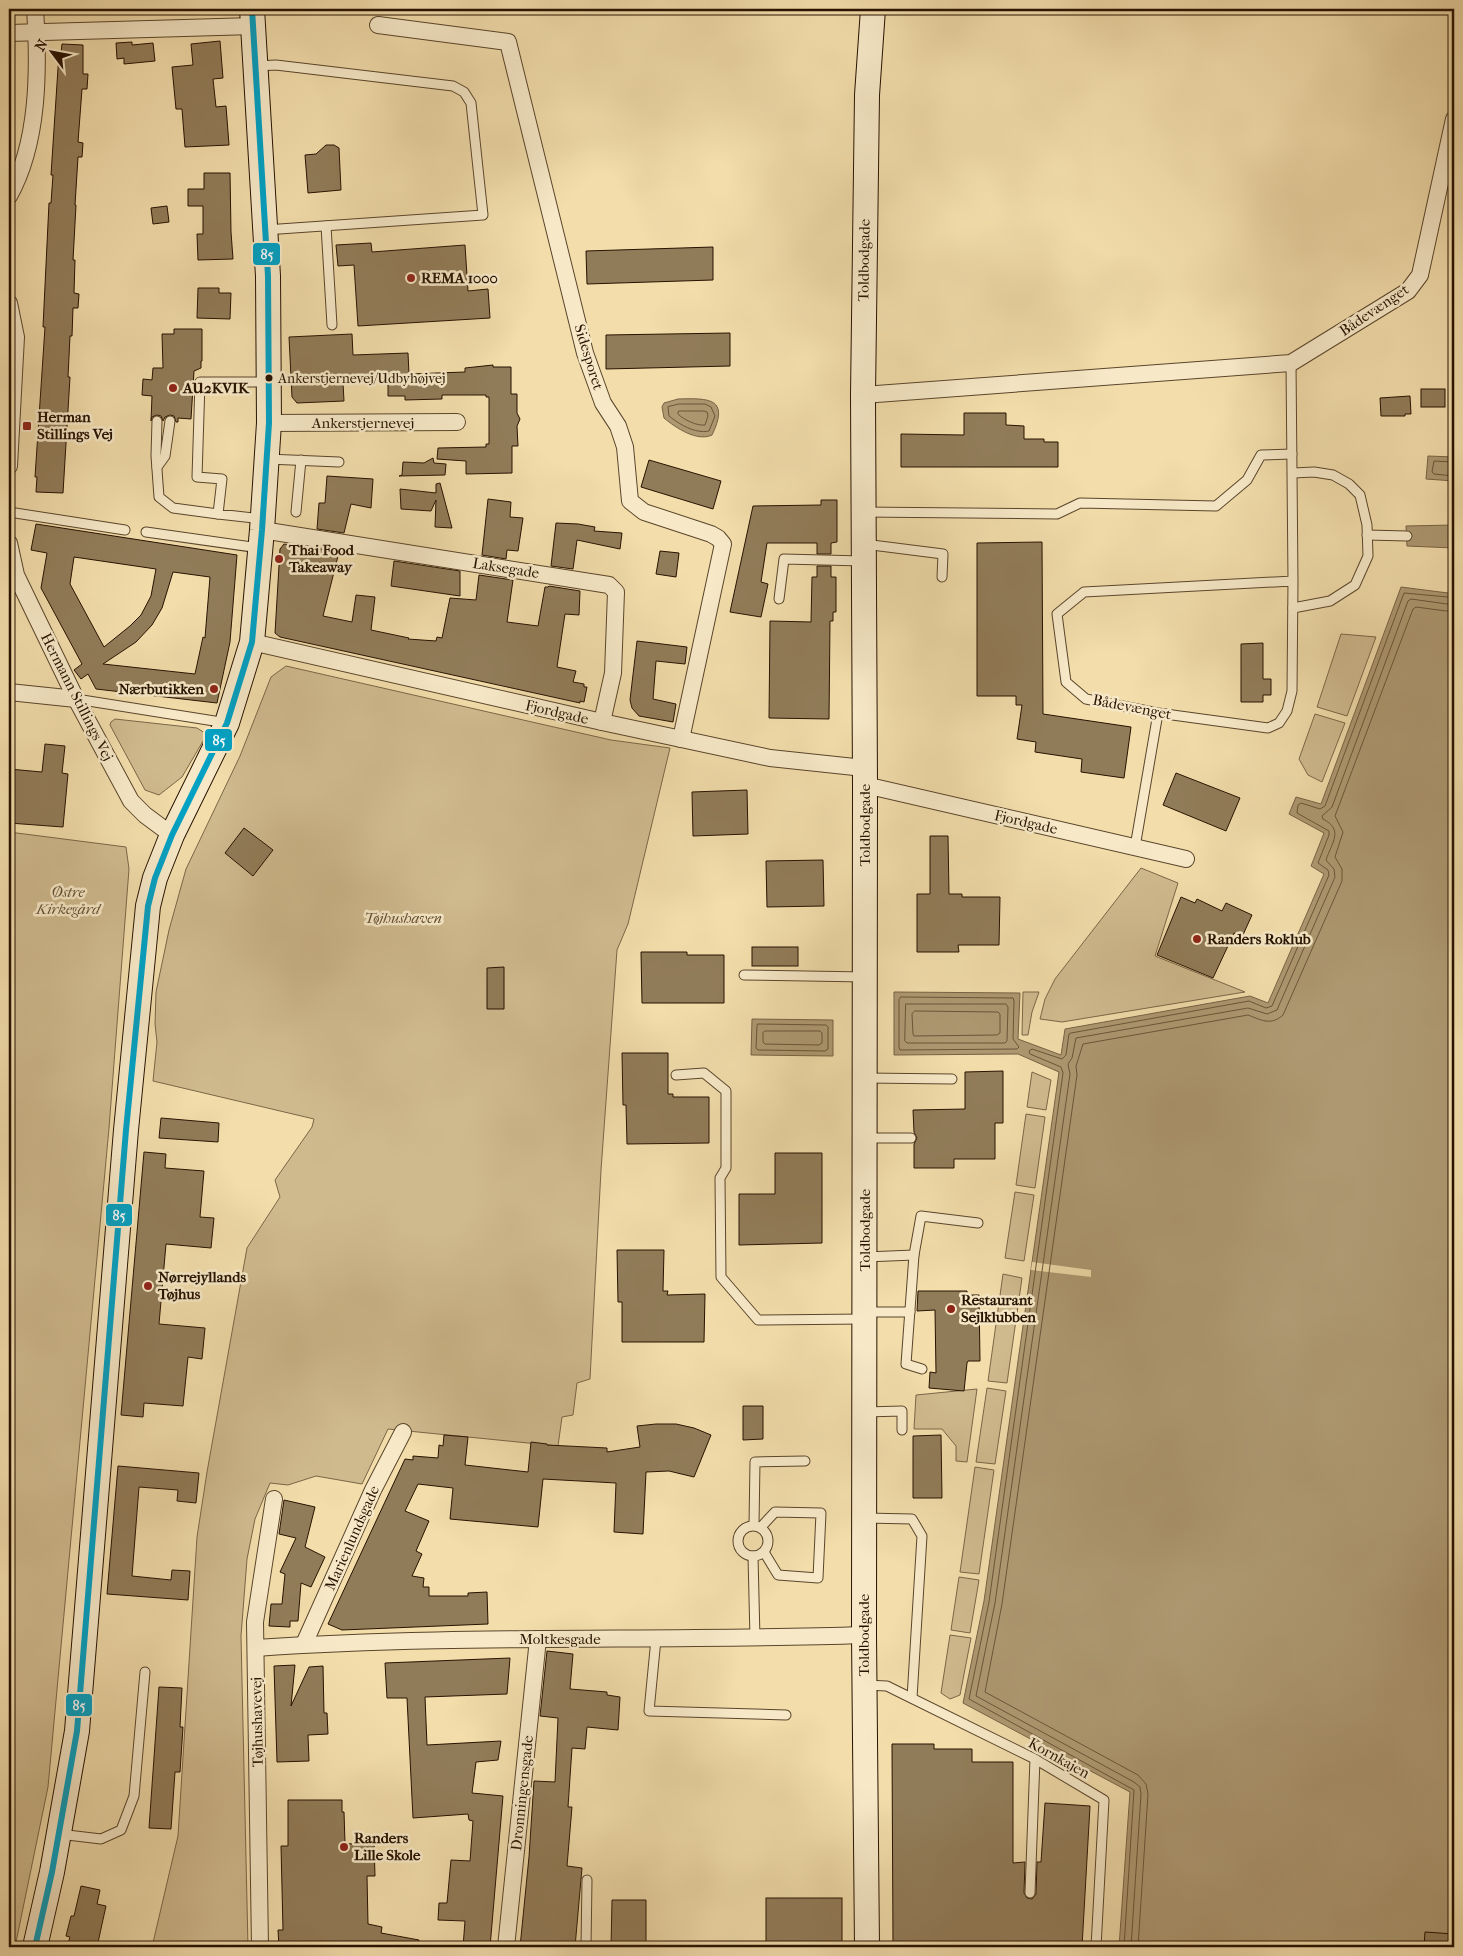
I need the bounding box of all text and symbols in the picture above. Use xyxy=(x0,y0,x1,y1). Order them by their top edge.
north arrow xyxy=(28,28,78,78)
text: N xyxy=(31,36,52,54)
street label: Toldbodgade xyxy=(854,218,874,301)
line badge: 85 xyxy=(252,242,281,266)
text: 85 xyxy=(260,246,274,263)
place label: REMA 1000 xyxy=(421,269,498,287)
marker: REMA 1000 xyxy=(405,272,417,284)
street label: Bådevænget xyxy=(1336,280,1413,340)
street label: Sidesporet xyxy=(570,322,608,393)
place label: Ankerstjernevej/Udbyhøjvej xyxy=(277,370,446,387)
marker: Ankerstjernevej/Udbyhøjvej xyxy=(264,373,274,383)
place label: AU2KVIK xyxy=(182,379,250,397)
marker: AU2KVIK xyxy=(167,382,179,394)
place label: Herman Stillings Vej xyxy=(37,408,113,443)
street label: Ankerstjernevej xyxy=(311,414,414,432)
marker: Herman Stillings Vej xyxy=(21,420,33,432)
place label: Thai Food Takeaway xyxy=(288,541,355,576)
marker: Thai Food Takeaway xyxy=(273,553,285,565)
street label: Laksegade xyxy=(471,554,541,582)
street label: Hermann Stillings Vej xyxy=(37,630,117,764)
place label: Nærbutikken xyxy=(119,680,204,698)
marker: Nærbutikken xyxy=(208,683,220,695)
street label: Bådevænget xyxy=(1091,691,1173,724)
street label: Fjordgade xyxy=(524,696,591,728)
line badge: 85 xyxy=(204,728,233,752)
text: 85 xyxy=(212,732,226,749)
street label: Toldbodgade xyxy=(856,783,874,866)
street label: Fjordgade xyxy=(993,806,1060,838)
park label: Østre Kirkegård xyxy=(35,883,102,918)
park label: Tøjhushaven xyxy=(364,909,442,927)
place label: Randers Roklub xyxy=(1207,930,1311,948)
marker: Randers Roklub xyxy=(1191,933,1203,945)
street label: Toldbodgade xyxy=(856,1188,874,1271)
line badge: 85 xyxy=(105,1203,133,1227)
text: 85 xyxy=(112,1207,126,1224)
place label: Nørrejyllands Tøjhus xyxy=(157,1268,246,1303)
marker: Nørrejyllands Tøjhus xyxy=(142,1280,154,1292)
place label: Restaurant Sejlklubben xyxy=(961,1291,1036,1326)
marker: Restaurant Sejlklubben xyxy=(945,1303,957,1315)
street label: Marienlundsgade xyxy=(321,1482,383,1593)
street label: Toldbodgade xyxy=(855,1593,873,1676)
street label: Moltkesgade xyxy=(519,1630,601,1648)
street label: Tøjhushavevej xyxy=(247,1677,267,1767)
line badge: 85 xyxy=(65,1693,93,1717)
text: 85 xyxy=(72,1697,86,1714)
street label: Dronningensgade xyxy=(507,1734,537,1852)
street label: Kornkajen xyxy=(1025,1734,1093,1782)
place label: Randers Lille Skole xyxy=(354,1829,421,1864)
marker: Randers Lille Skole xyxy=(338,1841,350,1853)

